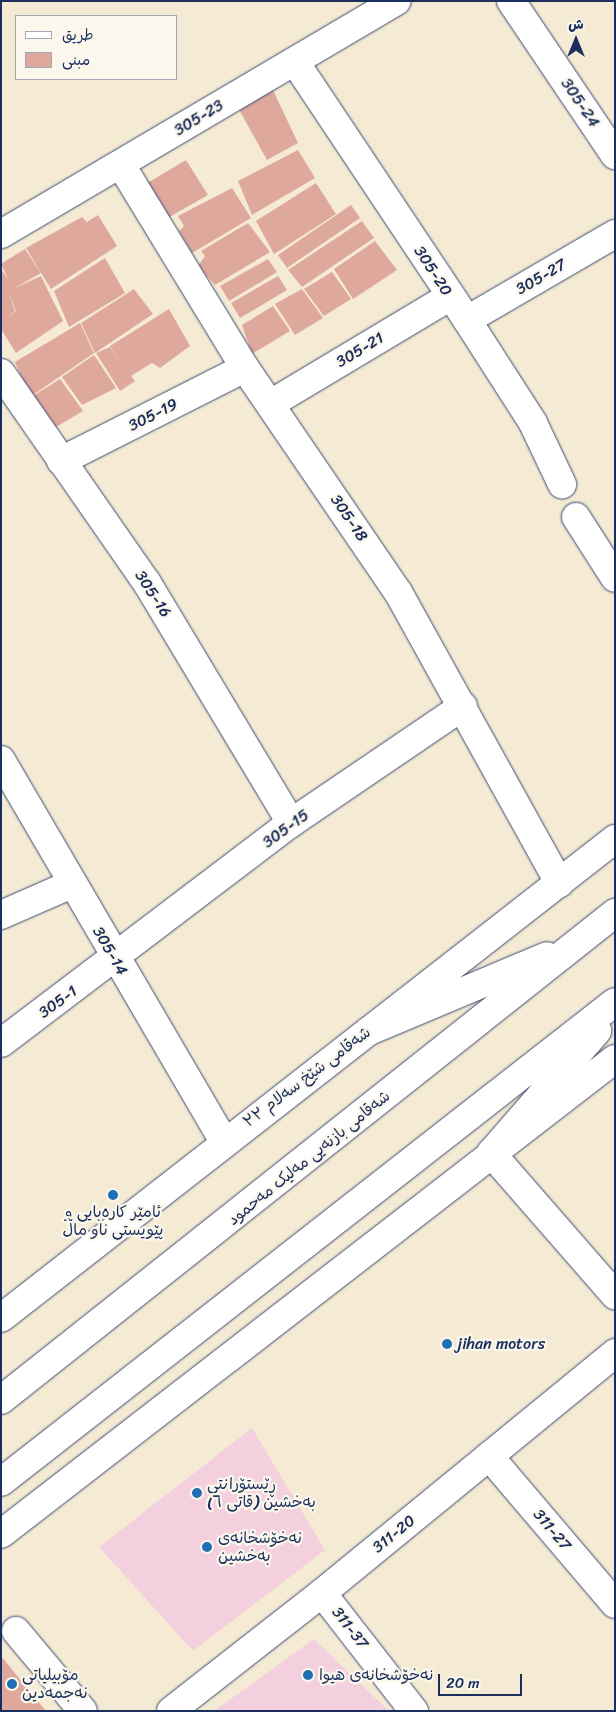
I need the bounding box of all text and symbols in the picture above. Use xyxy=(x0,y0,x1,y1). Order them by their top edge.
text: ش xyxy=(568,12,584,37)
legend xyxy=(15,15,178,80)
north arrow xyxy=(551,15,601,65)
text: طريق xyxy=(62,22,94,48)
text: مبنى xyxy=(62,47,90,73)
street label: 305-24 xyxy=(557,75,603,131)
street label: 305-23 xyxy=(171,96,227,140)
street label: 305-20 xyxy=(410,243,456,299)
street label: 305-27 xyxy=(513,255,569,299)
street label: 305-21 xyxy=(333,328,387,372)
street label: 305-19 xyxy=(125,394,181,436)
street label: 305-18 xyxy=(326,491,372,545)
street label: 305-16 xyxy=(131,567,175,621)
street label: 305-15 xyxy=(259,806,313,852)
street label: 305-14 xyxy=(88,923,132,979)
street label: 305-1 xyxy=(35,982,81,1022)
street label: شەقامی شێخ سەلام ٣٣ xyxy=(239,1023,375,1131)
street label: شەقامی بازنەیی مەلیک مەحمود xyxy=(224,1087,394,1229)
marker: ئامێر کارەبایی و پێویستی ناو ماڵ xyxy=(107,1189,119,1201)
place label: ئامێر کارەبایی و پێویستی ناو ماڵ xyxy=(63,1202,163,1240)
place label: jihan motors xyxy=(457,1334,545,1354)
marker: jihan motors xyxy=(441,1338,453,1350)
place label: ڕێستۆرانتی بە‌خشین (قاتی ٦) xyxy=(207,1474,316,1512)
marker: ڕێستۆرانتی بە‌خشین (قاتی ٦) xyxy=(191,1487,203,1499)
street label: 311-27 xyxy=(529,1505,575,1555)
street label: 311-20 xyxy=(369,1511,419,1557)
place label: نەخۆشخانەی بەخشین xyxy=(218,1528,302,1566)
marker: نەخۆشخانەی بەخشین xyxy=(200,1540,214,1554)
street label: 311-37 xyxy=(328,1603,372,1653)
scale bar xyxy=(441,1664,525,1696)
place label: مۆبیلیاتی نەجمەدین xyxy=(22,1665,88,1703)
place label: نەخۆشخانەی هیوا xyxy=(319,1665,433,1685)
marker: نەخۆشخانەی هیوا xyxy=(301,1668,315,1682)
text: 20 m xyxy=(446,1670,480,1696)
marker: مۆبیلیاتی نەجمەدین xyxy=(6,1678,18,1690)

